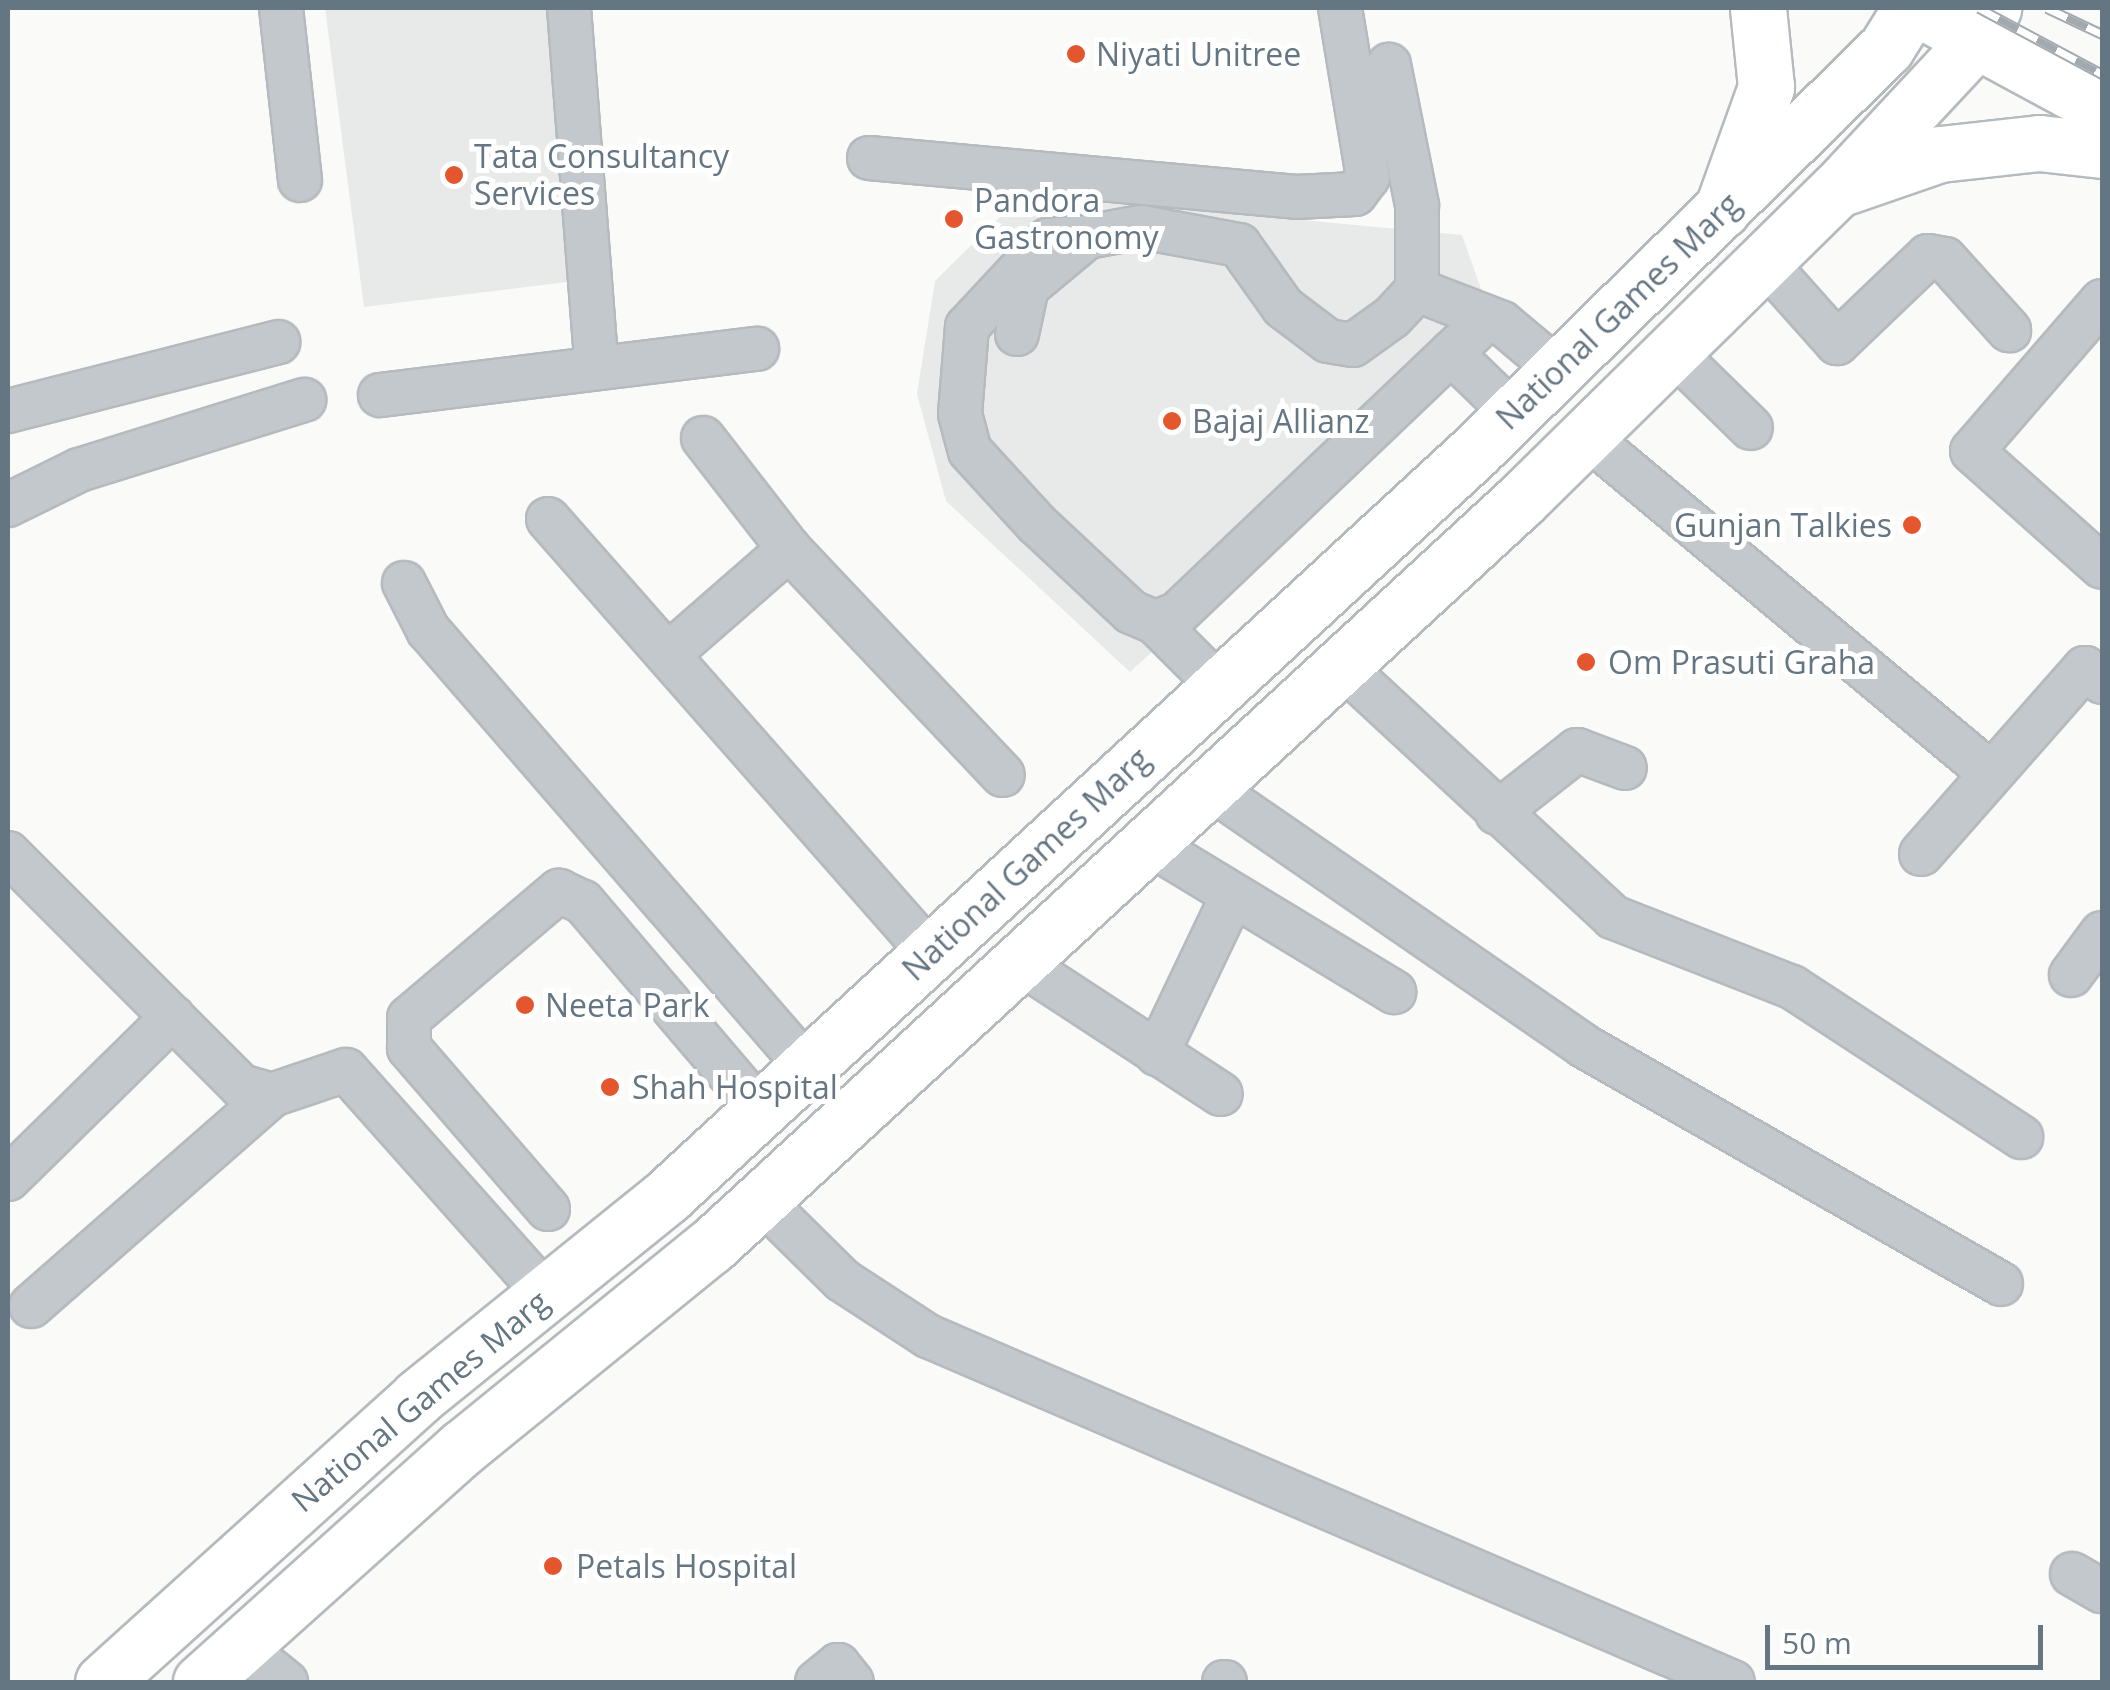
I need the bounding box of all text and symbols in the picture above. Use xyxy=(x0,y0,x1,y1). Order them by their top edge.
place label: Niyati Unitree xyxy=(1096,35,1301,73)
marker: Niyati Unitree xyxy=(1065,43,1087,65)
place label: Tata Consultancy Services xyxy=(474,138,729,213)
marker: Tata Consultancy Services xyxy=(443,164,465,186)
place label: Pandora Gastronomy xyxy=(974,182,1159,257)
street label: National Games Marg xyxy=(1488,185,1748,437)
marker: Pandora Gastronomy xyxy=(943,208,965,230)
place label: Bajaj Allianz xyxy=(1192,402,1370,440)
marker: Bajaj Allianz xyxy=(1161,410,1183,432)
place label: Gunjan Talkies xyxy=(1674,506,1892,544)
marker: Gunjan Talkies xyxy=(1901,514,1923,536)
place label: Om Prasuti Graha xyxy=(1608,643,1875,681)
marker: Om Prasuti Graha xyxy=(1573,649,1599,675)
street label: National Games Marg xyxy=(895,740,1157,988)
place label: Neeta Park xyxy=(545,986,709,1024)
marker: Neeta Park xyxy=(514,994,536,1016)
place label: Shah Hospital xyxy=(632,1068,838,1106)
marker: Shah Hospital xyxy=(597,1074,623,1100)
street label: National Games Marg xyxy=(284,1282,556,1520)
place label: Petals Hospital xyxy=(576,1547,797,1585)
marker: Petals Hospital xyxy=(540,1553,566,1579)
scale bar xyxy=(1770,1605,2048,1667)
text: 50 m xyxy=(1782,1622,1852,1663)

